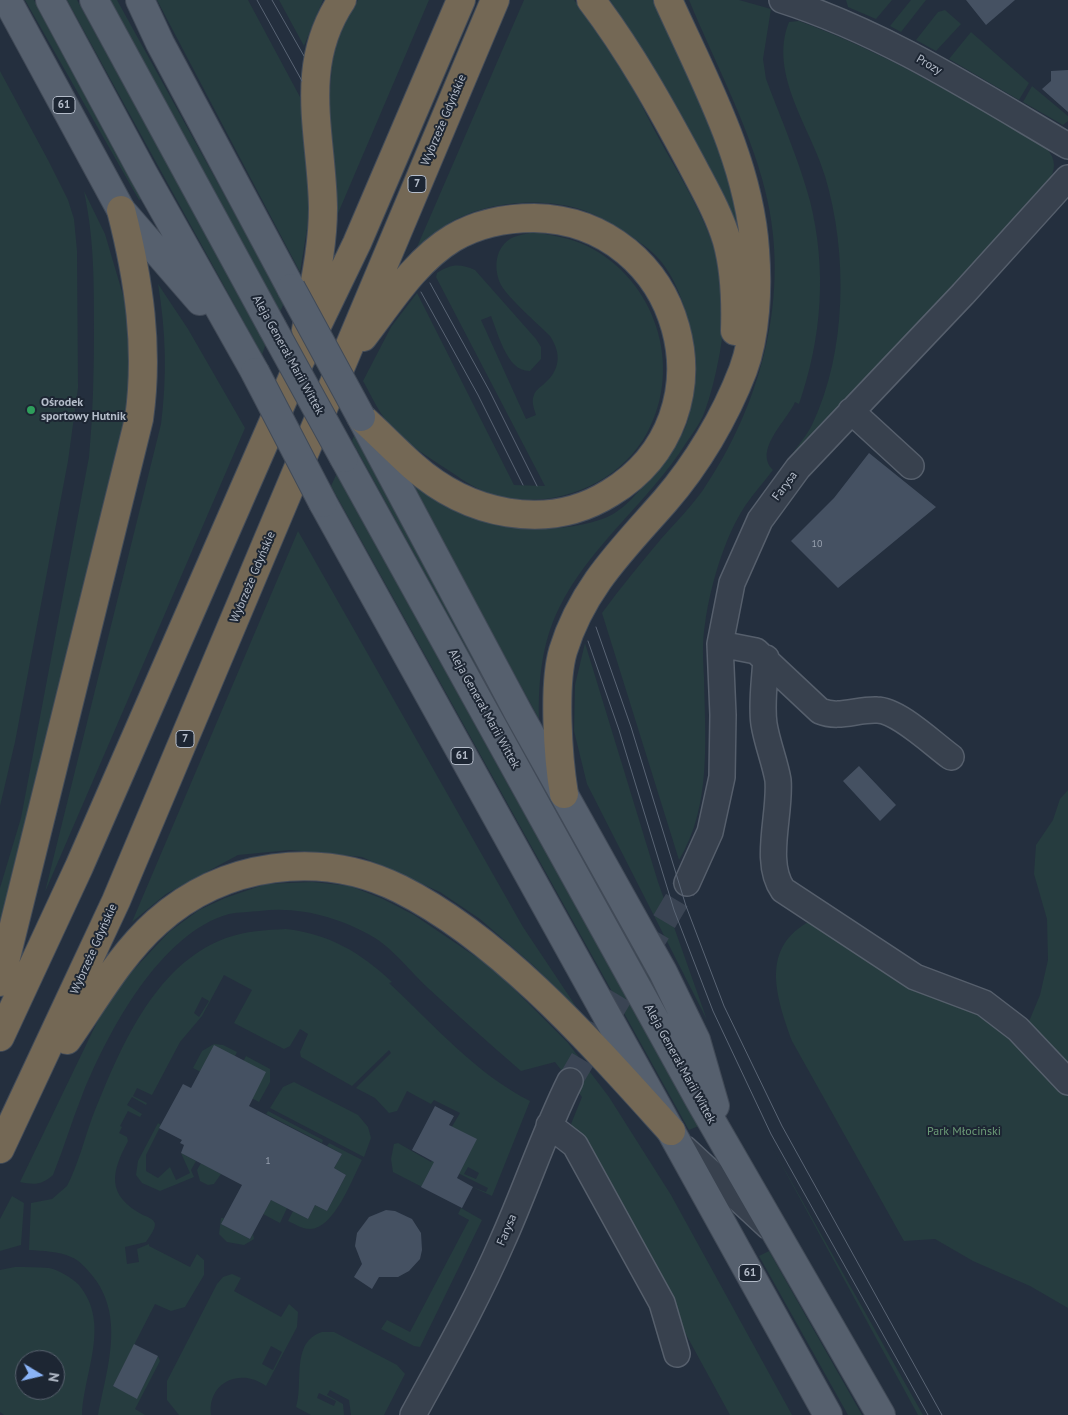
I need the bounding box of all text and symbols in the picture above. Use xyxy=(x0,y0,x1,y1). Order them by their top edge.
street label: Prozy xyxy=(914,52,944,78)
street label: Wybrzeże Gdyńskie xyxy=(418,72,470,168)
road number: 61 xyxy=(53,96,75,114)
road number: 7 xyxy=(408,175,426,192)
street label: Aleja Generał Marii Wittek xyxy=(249,293,327,417)
place label: Ośrodek sportowy Hutnik xyxy=(41,396,126,424)
marker: Ośrodek sportowy Hutnik xyxy=(25,404,37,416)
street label: Farysa xyxy=(769,469,801,503)
street label: Wybrzeże Gdyńskie xyxy=(227,529,279,625)
house number: 10 xyxy=(812,538,822,550)
street label: Aleja Generał Marii Wittek xyxy=(445,647,523,771)
road number: 7 xyxy=(176,731,194,748)
road number: 61 xyxy=(451,748,473,764)
street label: Wybrzeże Gdyńskie xyxy=(68,902,120,996)
street label: Aleja Generał Marii Wittek xyxy=(641,1002,719,1126)
park label: Park Młociński xyxy=(927,1125,1001,1139)
house number: 1 xyxy=(265,1155,271,1167)
street label: Farysa xyxy=(494,1212,520,1248)
road number: 61 xyxy=(739,1264,761,1282)
north arrow xyxy=(15,1350,65,1400)
text: N xyxy=(44,1371,63,1383)

